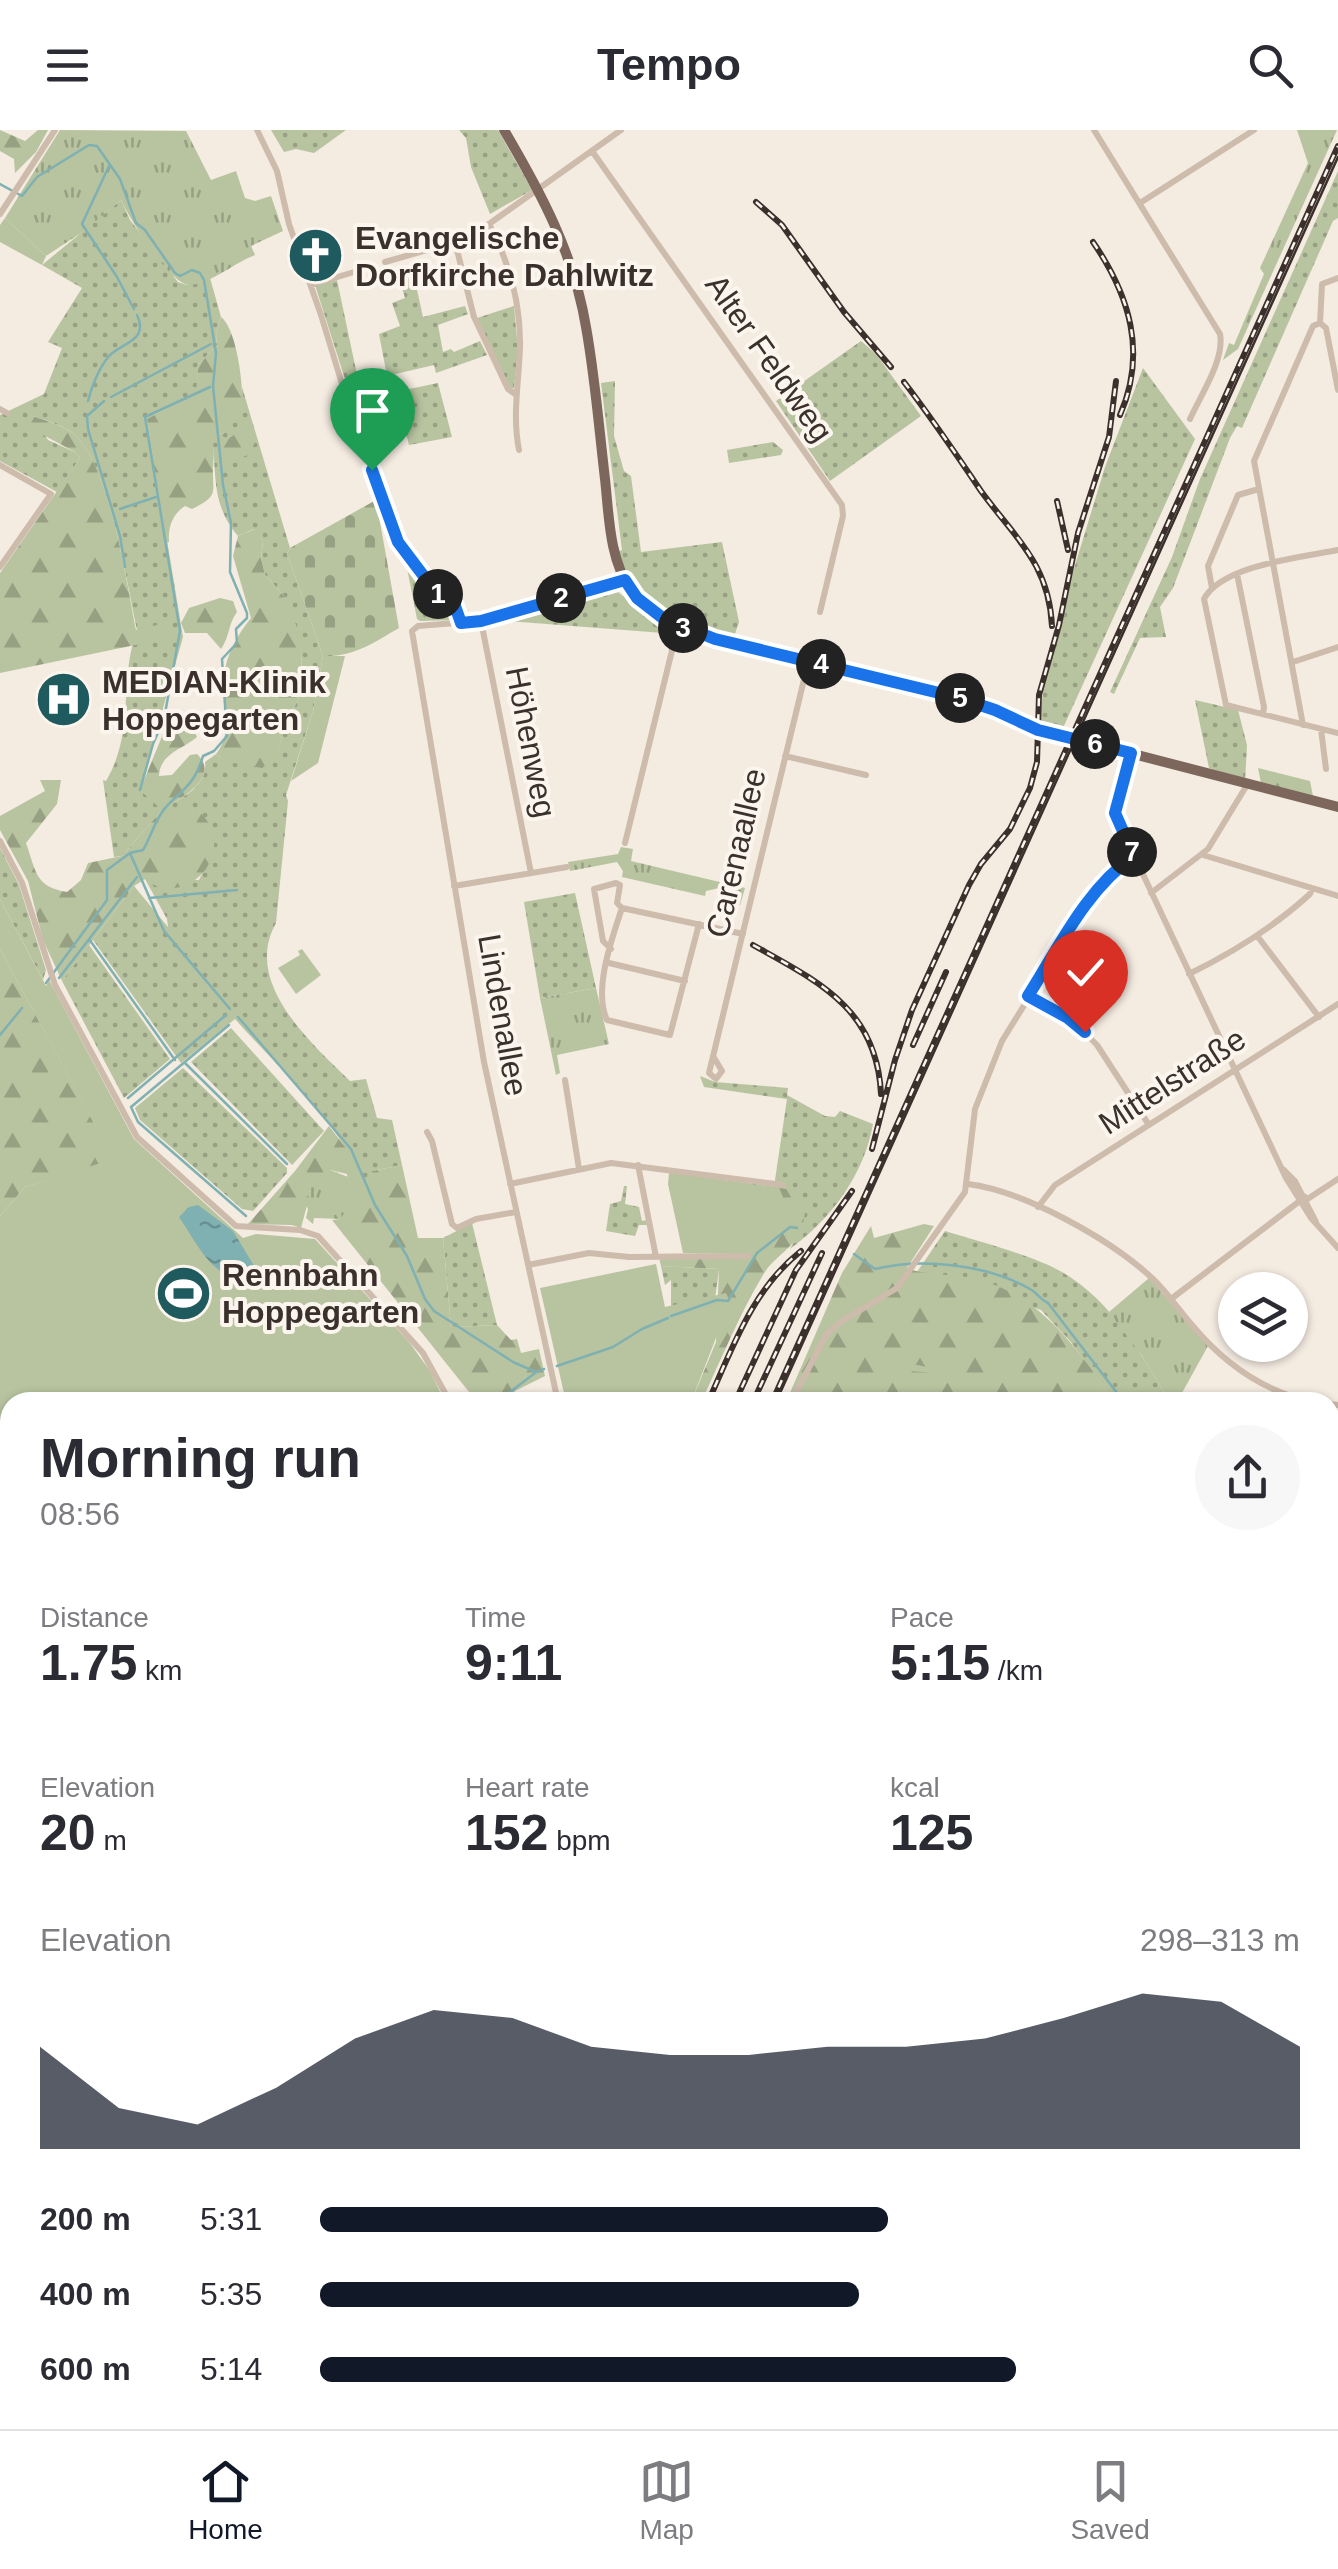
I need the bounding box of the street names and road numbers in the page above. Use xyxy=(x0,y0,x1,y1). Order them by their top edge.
street label: Alter Feldweg xyxy=(698,268,840,448)
street label: Höhenweg xyxy=(499,663,563,821)
street label: Carenaallee xyxy=(699,765,773,941)
street label: Lindenallee xyxy=(471,931,535,1099)
street label: Mittelstraße xyxy=(1092,1020,1252,1142)

